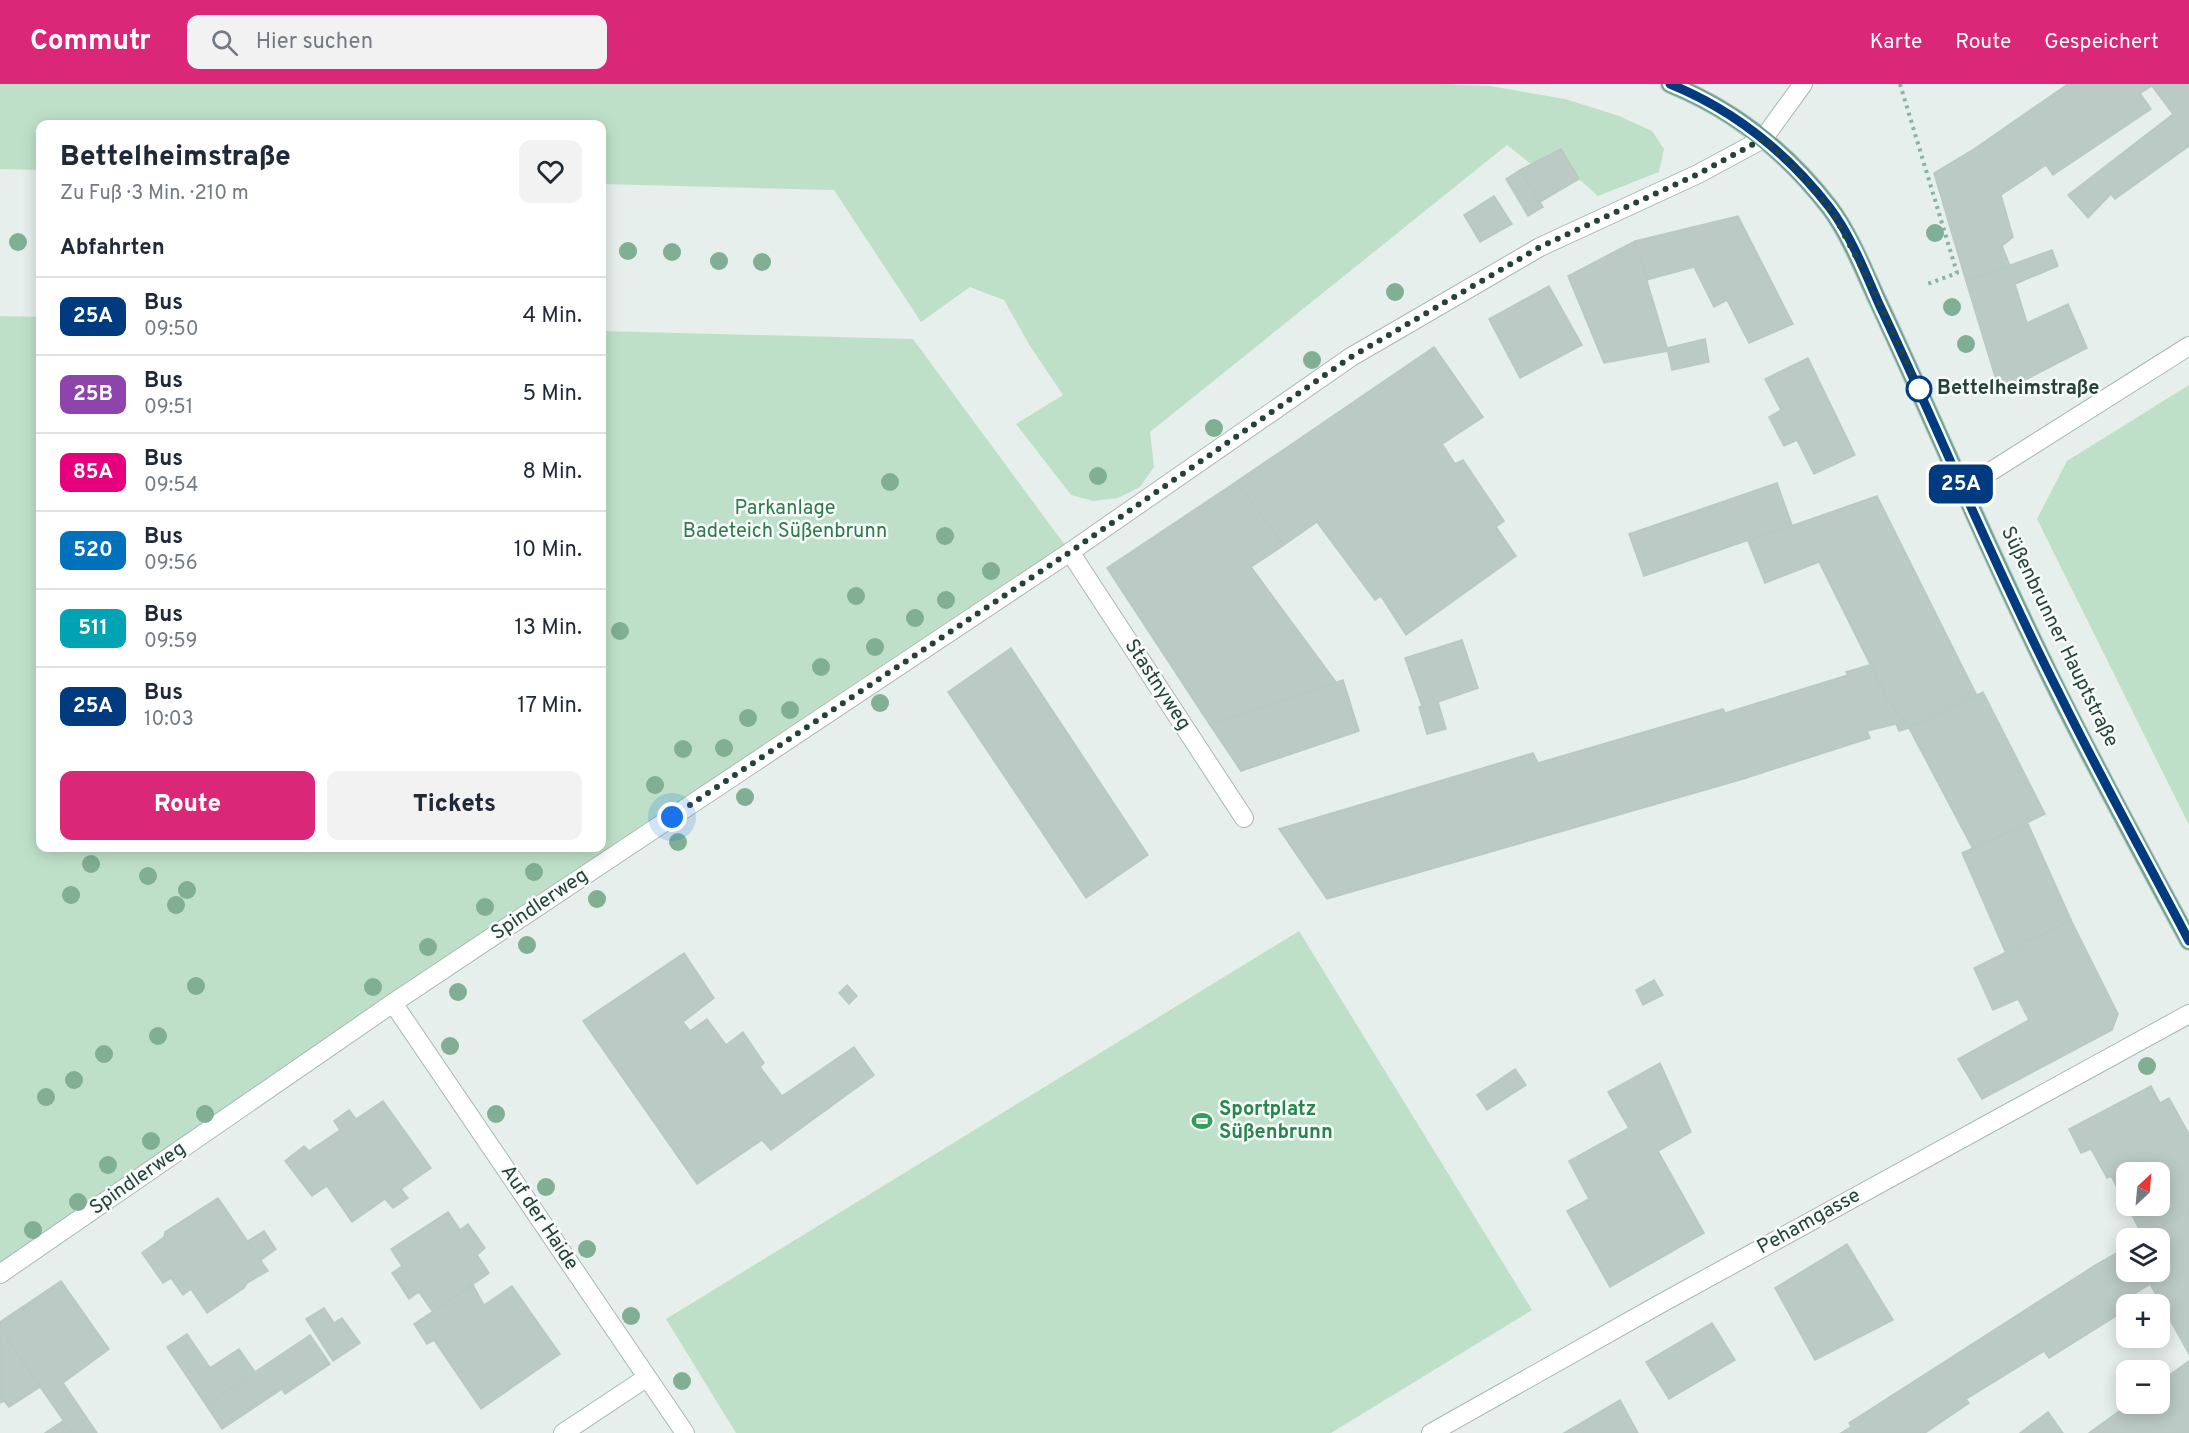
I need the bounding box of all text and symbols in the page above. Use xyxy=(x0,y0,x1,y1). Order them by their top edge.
search box xyxy=(187,15,607,69)
text: Commutr xyxy=(30,24,151,60)
icon: search xyxy=(208,26,241,59)
text: Hier suchen xyxy=(256,29,373,56)
text: Karte xyxy=(1870,29,1922,56)
text: Route xyxy=(1955,29,2011,56)
text: Gespeichert xyxy=(2044,29,2159,56)
text: Bettelheimstraße xyxy=(60,140,291,176)
button: heart xyxy=(519,140,582,203)
text: Zu Fuß · 3 Min. · 210 m xyxy=(60,181,249,207)
text: Abfahrten xyxy=(60,235,165,262)
text: Bus xyxy=(144,290,183,317)
text: 25A xyxy=(73,303,113,330)
text: 4 Min. xyxy=(522,303,582,330)
text: 09:50 xyxy=(144,317,199,343)
text: Bus xyxy=(144,368,183,395)
marker: Bettelheimstraße xyxy=(1906,376,1932,402)
place label: Bettelheimstraße xyxy=(1937,376,2099,402)
text: 25B xyxy=(73,381,113,408)
text: 5 Min. xyxy=(522,381,582,408)
text: 09:51 xyxy=(144,395,193,421)
text: Bus xyxy=(144,446,183,473)
text: 85A xyxy=(73,459,113,486)
text: 8 Min. xyxy=(523,459,582,486)
line badge: 25A xyxy=(1926,464,1996,504)
text: 25A xyxy=(1941,471,1981,498)
text: 09:54 xyxy=(144,473,199,499)
park label: Parkanlage Badeteich Süßenbrunn xyxy=(683,496,887,545)
street label: Süßenbrunner Hauptstraße xyxy=(1994,522,2124,752)
text: Bus xyxy=(144,524,183,551)
text: 520 xyxy=(73,537,113,564)
text: 10 Min. xyxy=(514,537,582,564)
text: 09:56 xyxy=(144,551,198,577)
text: Bus xyxy=(144,602,183,629)
text: 511 xyxy=(78,615,108,642)
text: 13 Min. xyxy=(515,615,582,642)
text: 09:59 xyxy=(144,629,197,655)
street label: Stastnyweg xyxy=(1118,634,1196,736)
text: Bus xyxy=(144,680,183,707)
text: 25A xyxy=(73,693,113,720)
text: 17 Min. xyxy=(517,693,582,720)
text: 10:03 xyxy=(144,707,194,733)
button: Route xyxy=(60,771,315,840)
button: Tickets xyxy=(327,771,582,840)
your location xyxy=(657,802,687,832)
street label: Spindlerweg xyxy=(486,863,594,947)
place label: Sportplatz Süßenbrunn xyxy=(1219,1097,1333,1146)
sports icon: Sportplatz Süßenbrunn xyxy=(1190,1109,1214,1133)
street label: Spindlerweg xyxy=(85,1136,191,1222)
street label: Auf der Haide xyxy=(494,1160,584,1276)
north arrow xyxy=(2116,1162,2170,1216)
map controls xyxy=(2116,1162,2170,1414)
street label: Pehamgasse xyxy=(1753,1183,1865,1261)
button: layers xyxy=(2116,1228,2170,1282)
button: + xyxy=(2116,1294,2170,1348)
button: − xyxy=(2116,1360,2170,1414)

